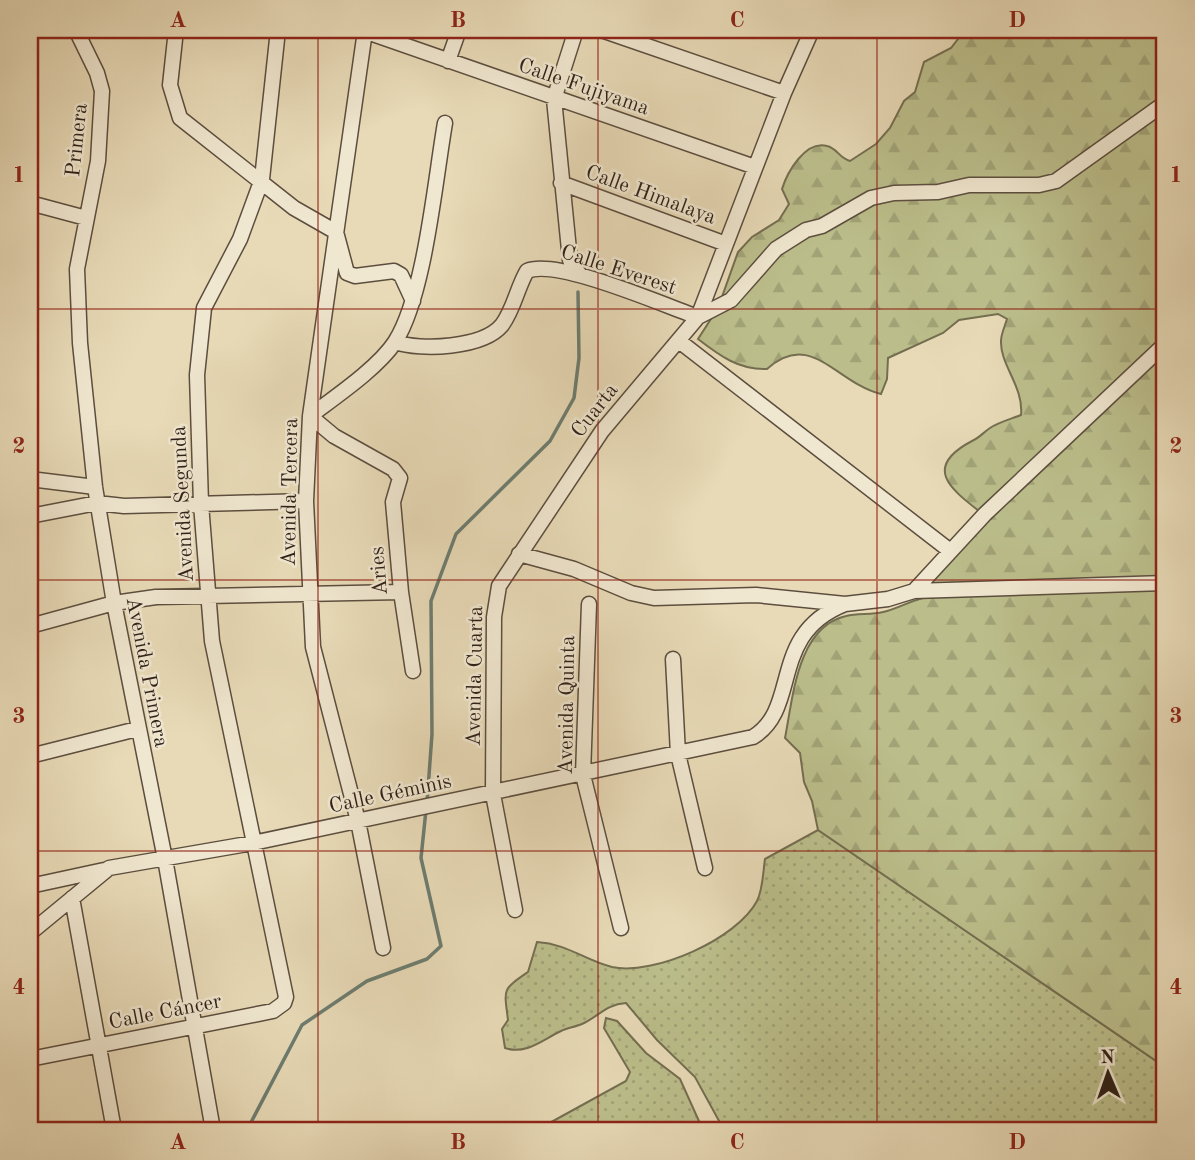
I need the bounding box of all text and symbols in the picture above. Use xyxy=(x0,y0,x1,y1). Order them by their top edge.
text: A xyxy=(169,9,187,32)
text: B xyxy=(450,9,466,32)
text: C xyxy=(729,9,745,32)
text: D xyxy=(1008,9,1026,32)
street label: Calle Fujiyama xyxy=(515,55,652,120)
street label: Primera xyxy=(63,102,92,178)
street label: Calle Himalaya xyxy=(582,162,719,229)
text: 1 xyxy=(12,164,26,187)
text: 1 xyxy=(1169,164,1183,187)
street label: Calle Everest xyxy=(558,242,679,299)
street label: Cuarta xyxy=(568,380,623,442)
street label: Avenida Tercera xyxy=(279,418,302,566)
street label: Avenida Segunda xyxy=(169,425,198,583)
text: 2 xyxy=(12,435,26,458)
text: 2 xyxy=(1169,435,1183,458)
street label: Aries xyxy=(367,545,392,596)
street label: Avenida Primera xyxy=(122,595,171,749)
street label: Avenida Cuarta xyxy=(464,606,487,747)
street label: Avenida Quinta xyxy=(556,635,579,775)
text: 3 xyxy=(12,705,26,728)
text: 3 xyxy=(1169,705,1183,728)
street label: Calle Géminis xyxy=(327,771,453,818)
text: 4 xyxy=(12,976,26,999)
text: 4 xyxy=(1169,976,1183,999)
street label: Calle Cáncer xyxy=(107,991,224,1034)
north arrow xyxy=(1072,1038,1142,1108)
text: N xyxy=(1100,1049,1116,1068)
text: A xyxy=(169,1131,187,1154)
text: B xyxy=(450,1131,466,1154)
text: C xyxy=(729,1131,745,1154)
text: D xyxy=(1008,1131,1026,1154)

